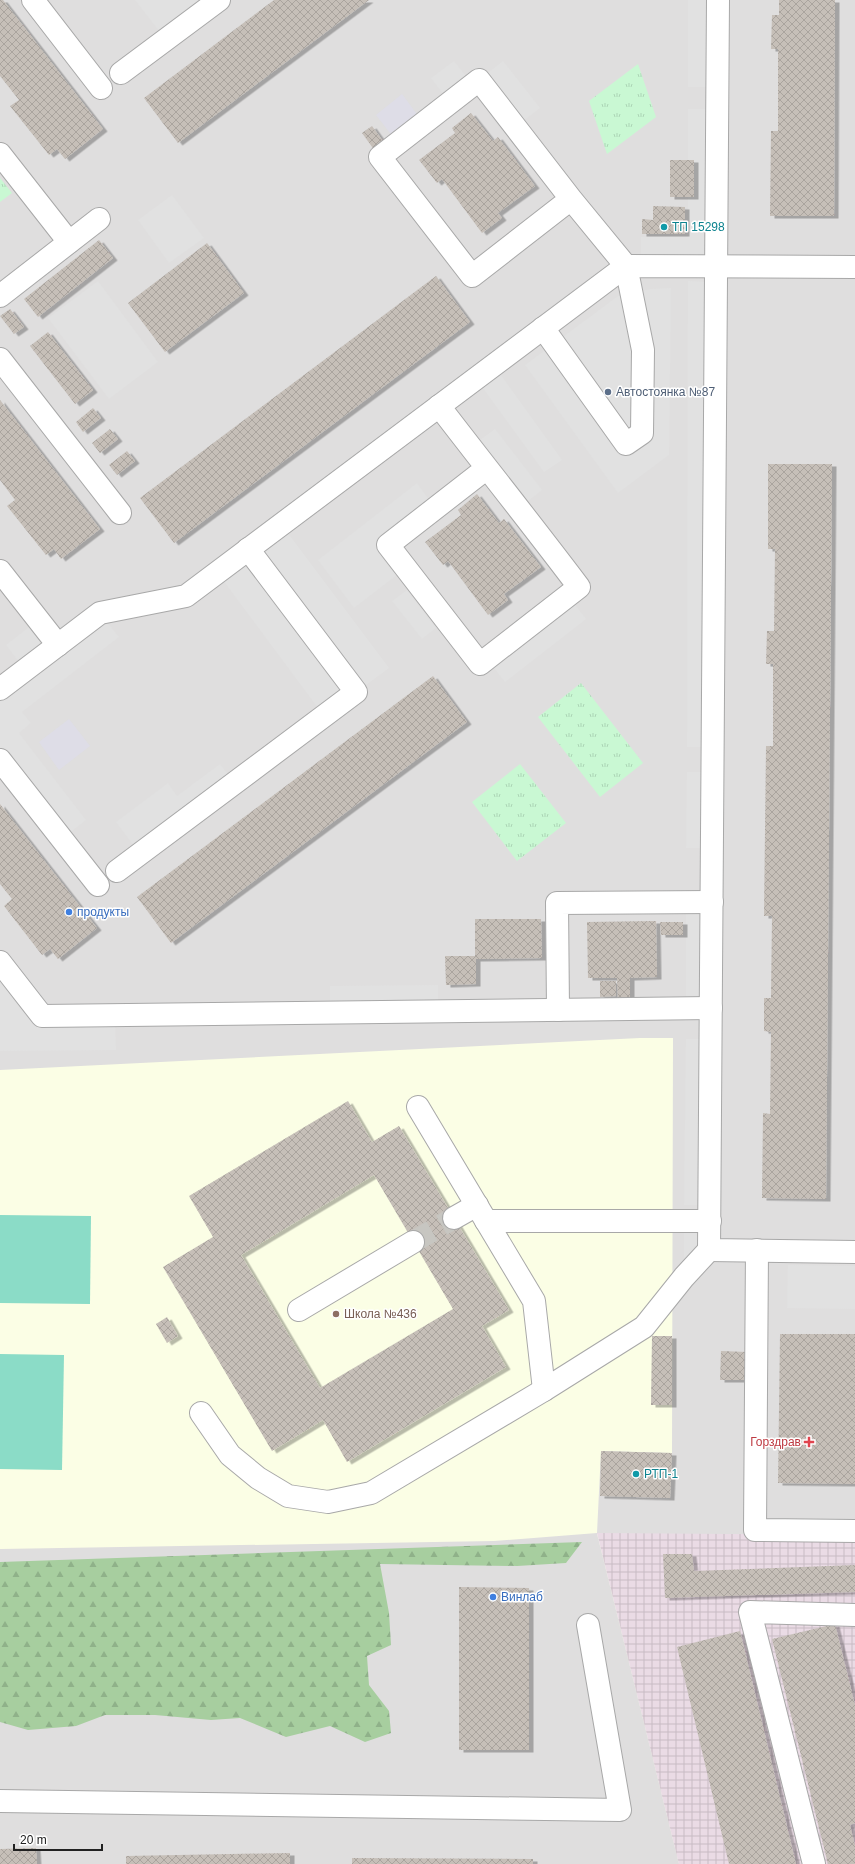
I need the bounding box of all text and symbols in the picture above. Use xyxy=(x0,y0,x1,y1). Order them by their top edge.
place label: ТП 15298 xyxy=(672,220,725,234)
marker: ТП 15298 xyxy=(659,222,669,232)
place label: Автостоянка №87 xyxy=(616,385,715,399)
marker: Автостоянка №87 xyxy=(603,387,613,397)
place label: продукты xyxy=(77,905,129,919)
marker: продукты xyxy=(64,907,74,917)
place label: Школа №436 xyxy=(344,1307,417,1321)
marker: Школа №436 xyxy=(331,1309,341,1319)
place label: Горздрав xyxy=(750,1435,801,1449)
marker: Горздрав xyxy=(804,1437,814,1447)
place label: РТП-1 xyxy=(644,1467,678,1481)
marker: РТП-1 xyxy=(631,1469,641,1479)
place label: Винлаб xyxy=(501,1590,543,1604)
marker: Винлаб xyxy=(488,1592,498,1602)
scale bar xyxy=(14,1826,102,1852)
text: 20 m xyxy=(20,1833,47,1847)

